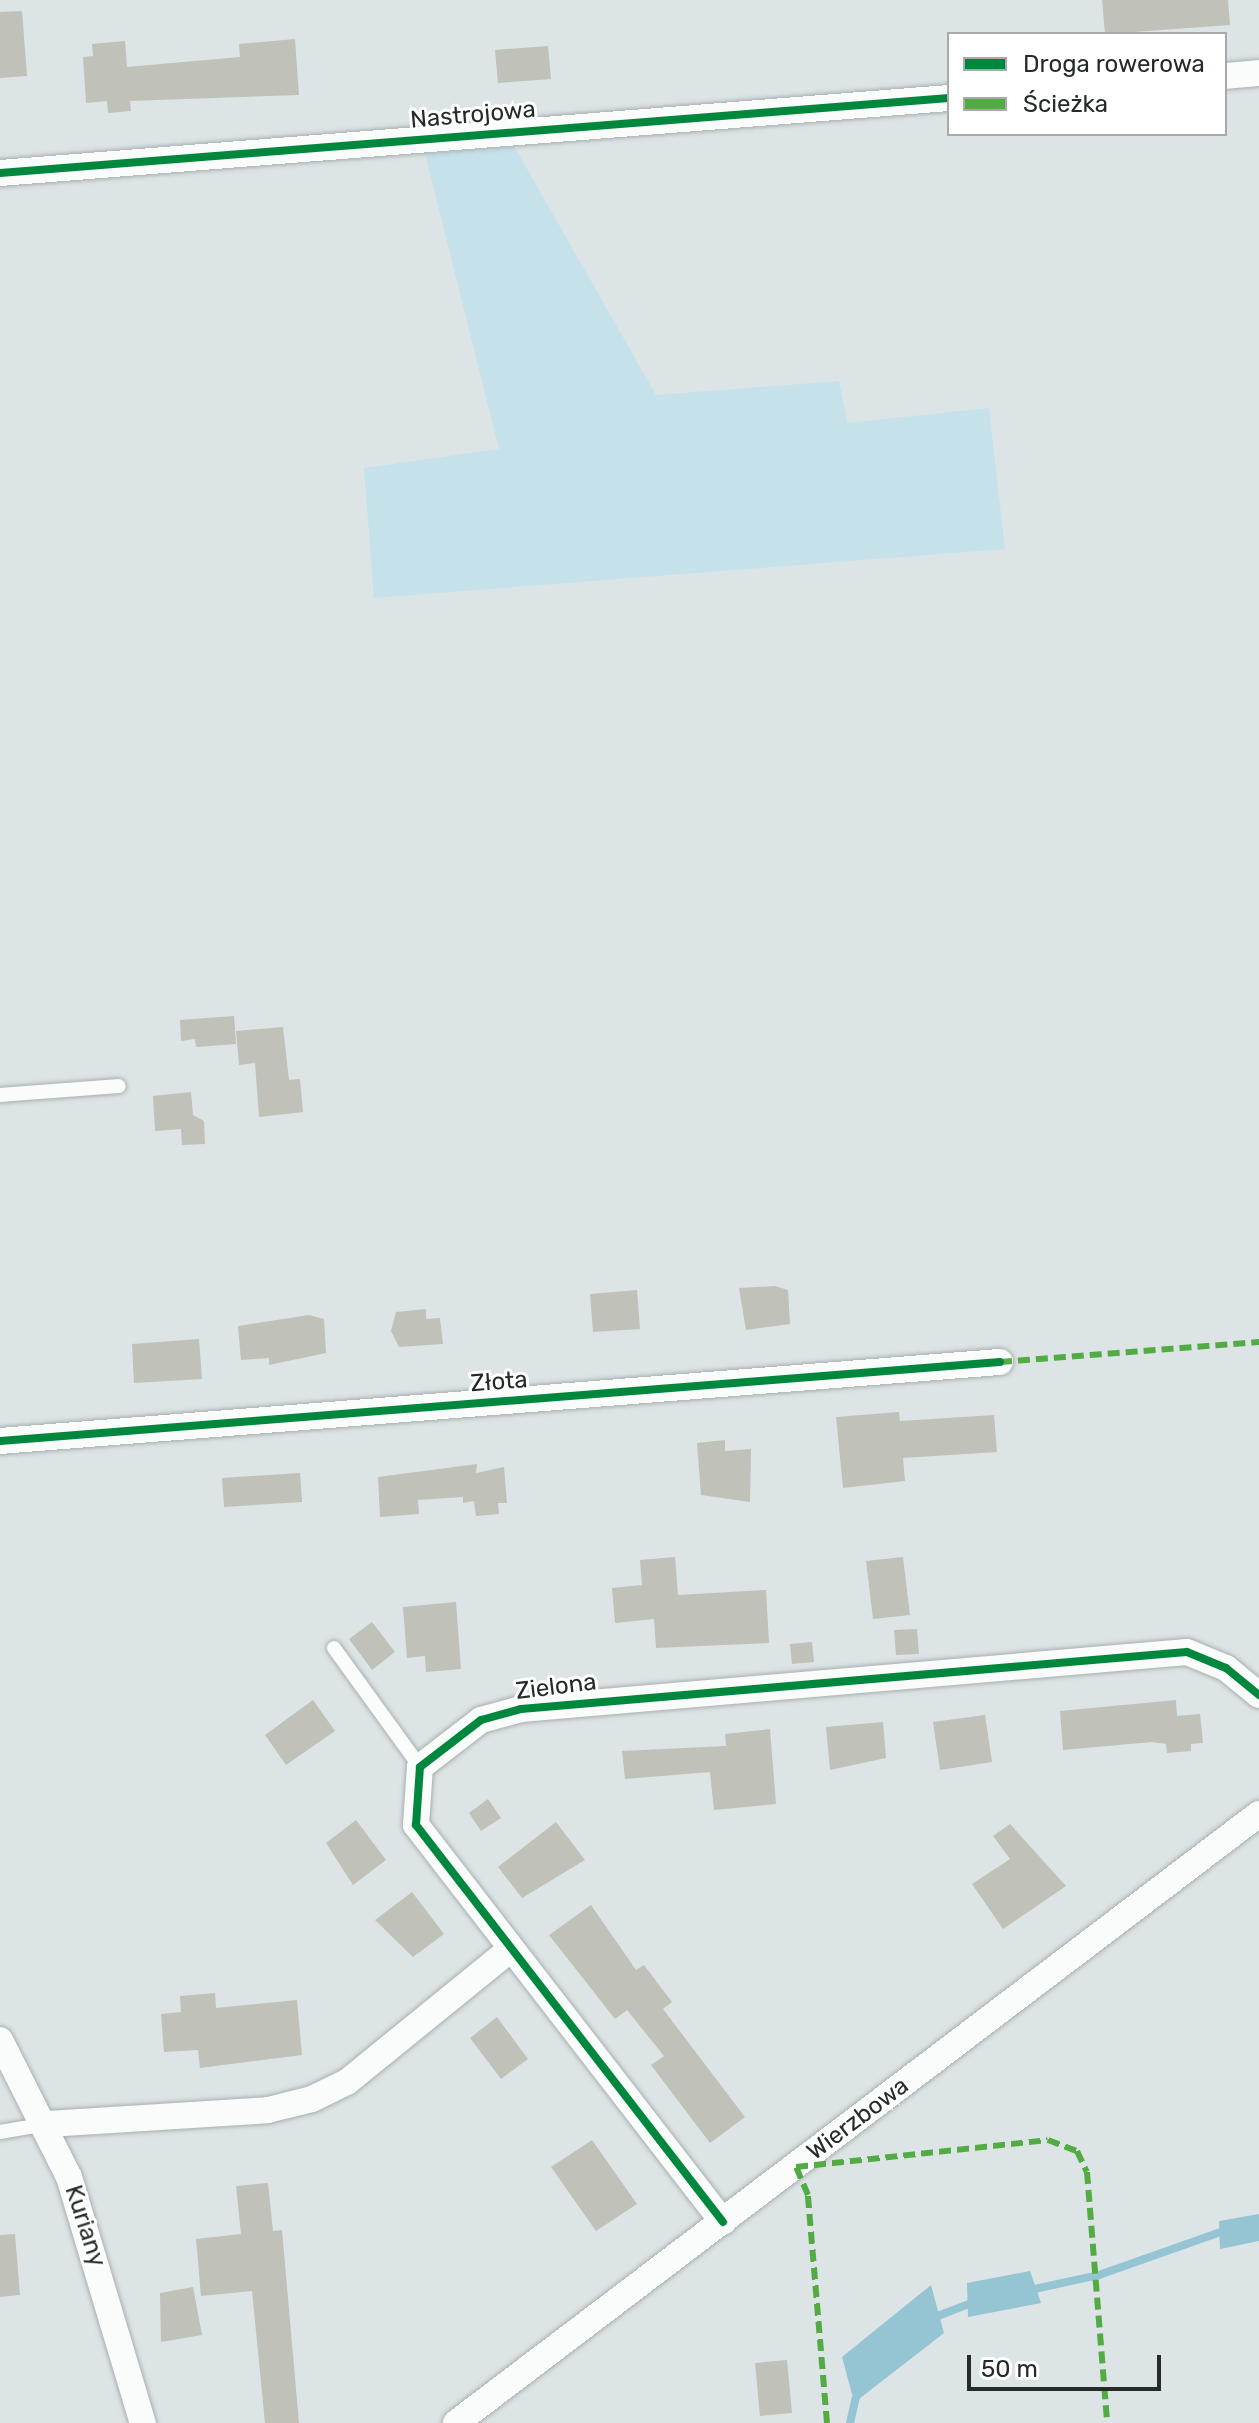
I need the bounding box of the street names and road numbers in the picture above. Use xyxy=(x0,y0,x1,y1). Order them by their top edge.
street label: Nastrojowa xyxy=(409,95,537,135)
street label: Złota xyxy=(469,1366,529,1398)
street label: Zielona xyxy=(514,1668,598,1706)
street label: Wierzbowa xyxy=(802,2071,914,2167)
street label: Kuriany xyxy=(58,2182,112,2270)

